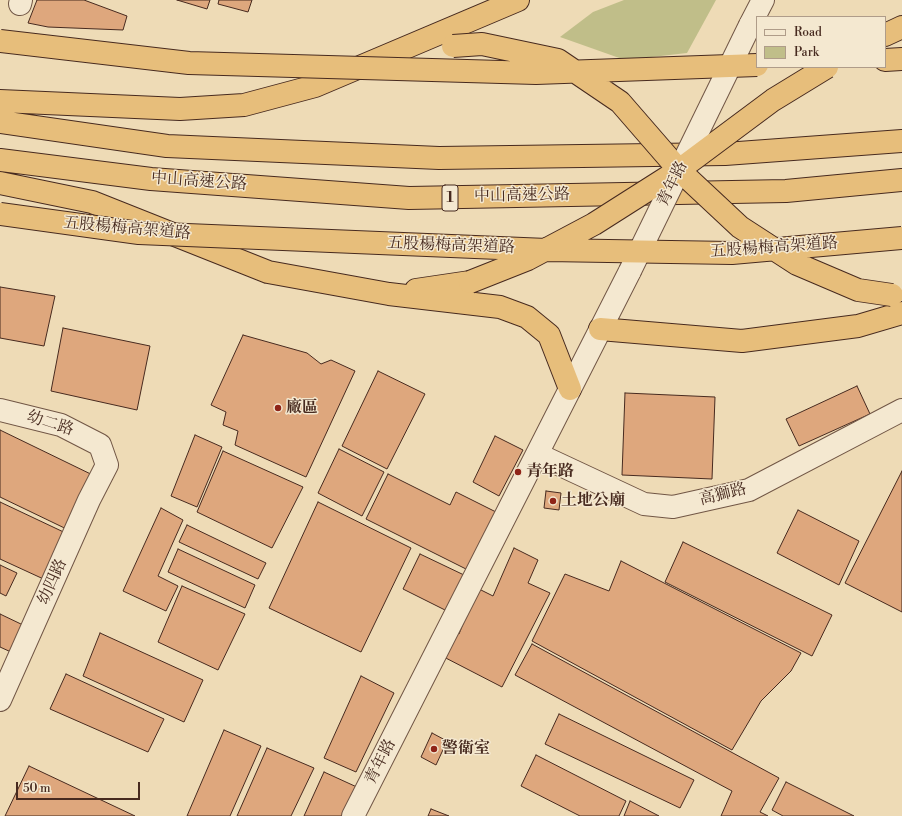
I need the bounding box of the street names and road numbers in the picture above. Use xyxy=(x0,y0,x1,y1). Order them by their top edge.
street label: 青年路 xyxy=(654,158,692,210)
street label: 中山高速公路 xyxy=(150,169,248,195)
road number: 1 xyxy=(442,185,458,211)
street label: 中山高速公路 xyxy=(474,186,570,206)
street label: 五股楊梅高架道路 xyxy=(62,214,192,244)
street label: 五股楊梅高架道路 xyxy=(387,234,515,258)
street label: 五股楊梅高架道路 xyxy=(709,234,839,262)
street label: 幼二路 xyxy=(24,407,76,441)
street label: 高獅路 xyxy=(697,480,749,510)
street label: 幼四路 xyxy=(34,556,72,608)
street label: 青年路 xyxy=(362,736,400,788)

